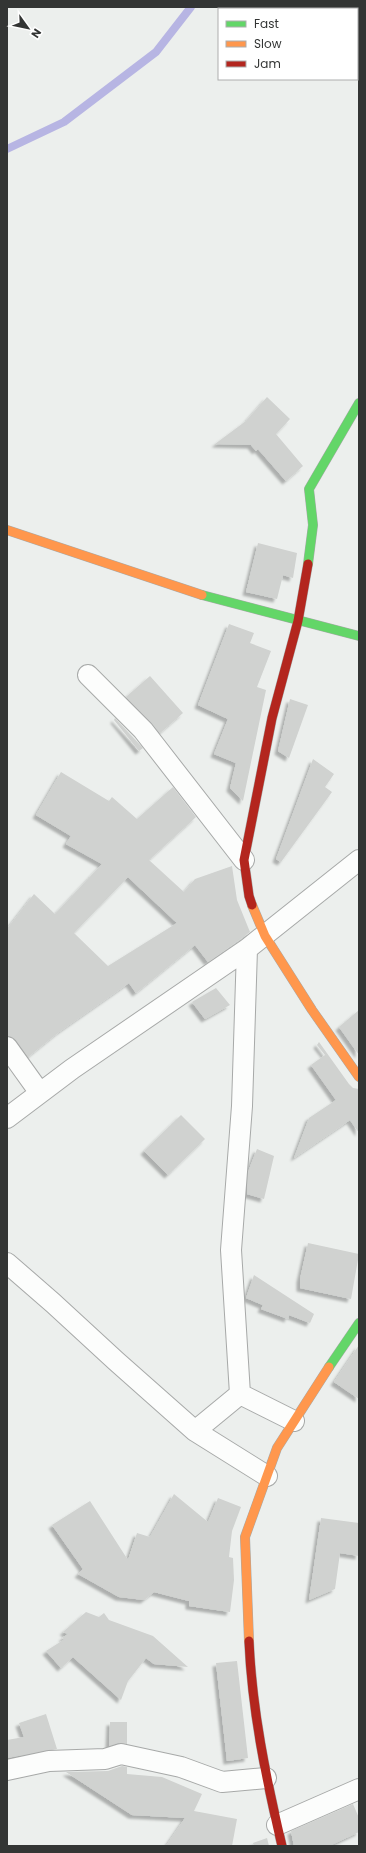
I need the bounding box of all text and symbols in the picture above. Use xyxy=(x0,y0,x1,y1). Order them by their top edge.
north arrow xyxy=(8,8,48,48)
legend xyxy=(218,8,358,80)
text: Fast xyxy=(254,15,279,32)
text: N xyxy=(27,26,45,41)
text: Slow xyxy=(254,35,282,52)
text: Jam xyxy=(254,55,281,72)

